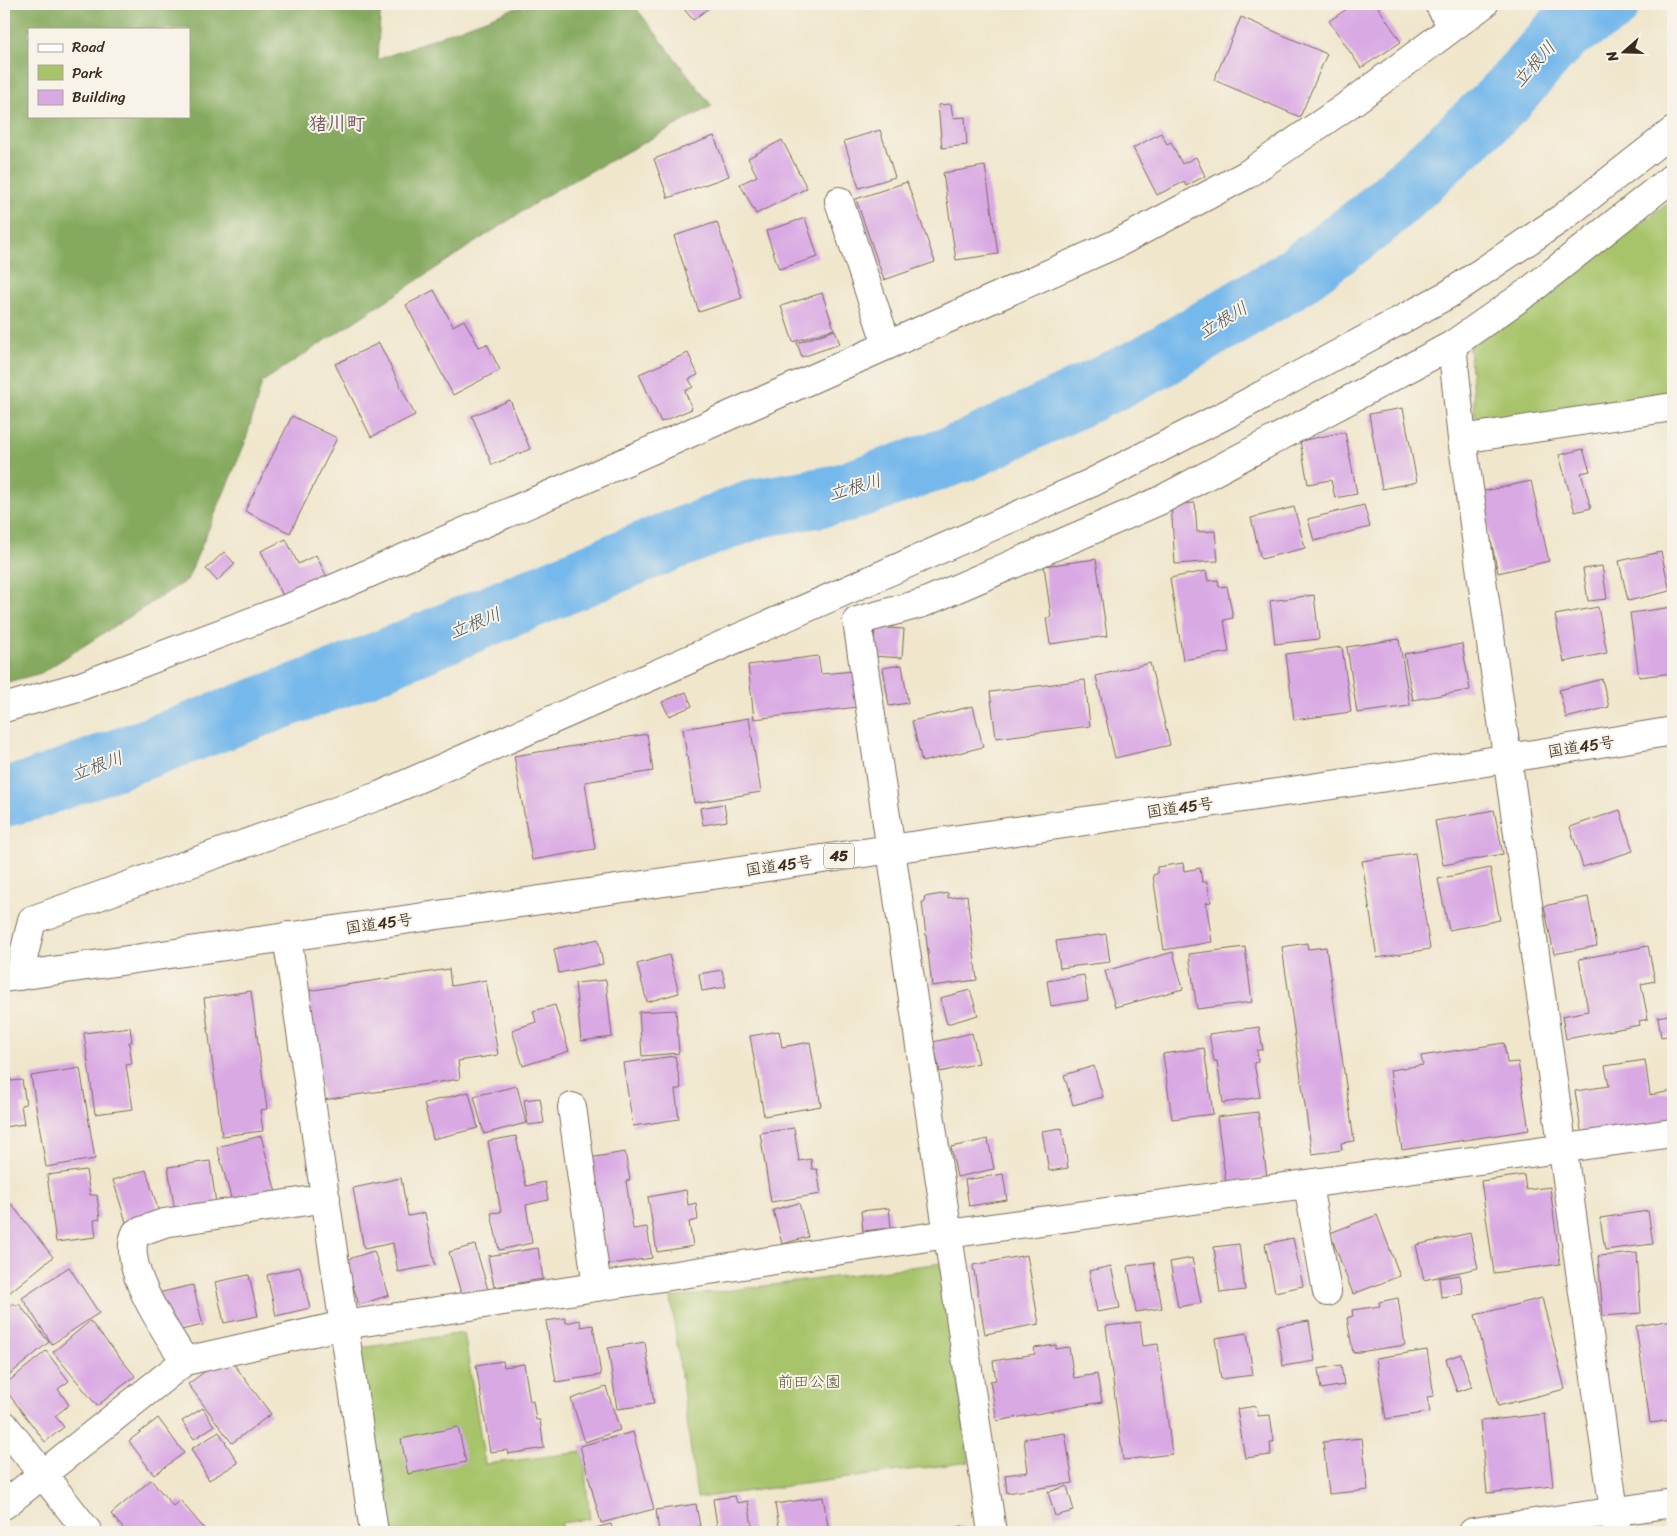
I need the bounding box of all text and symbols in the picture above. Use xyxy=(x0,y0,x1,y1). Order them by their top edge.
legend xyxy=(28,28,190,118)
north arrow xyxy=(1600,28,1650,78)
water label: 立根川 xyxy=(1504,33,1564,95)
text: Road xyxy=(72,34,105,60)
text: N xyxy=(1599,47,1626,66)
text: Park xyxy=(72,60,103,86)
text: Building xyxy=(72,84,126,110)
district label: 猪川町 xyxy=(308,107,366,140)
water label: 立根川 xyxy=(1192,292,1254,348)
water label: 立根川 xyxy=(825,464,885,510)
water label: 立根川 xyxy=(444,598,506,648)
street label: 国道45号 xyxy=(1545,727,1617,766)
water label: 立根川 xyxy=(66,742,128,790)
street label: 国道45号 xyxy=(1144,788,1216,827)
road number: 45 xyxy=(824,844,854,868)
street label: 国道45号 xyxy=(743,846,815,885)
street label: 国道45号 xyxy=(343,904,415,943)
park label: 前田公園 xyxy=(777,1367,841,1396)

